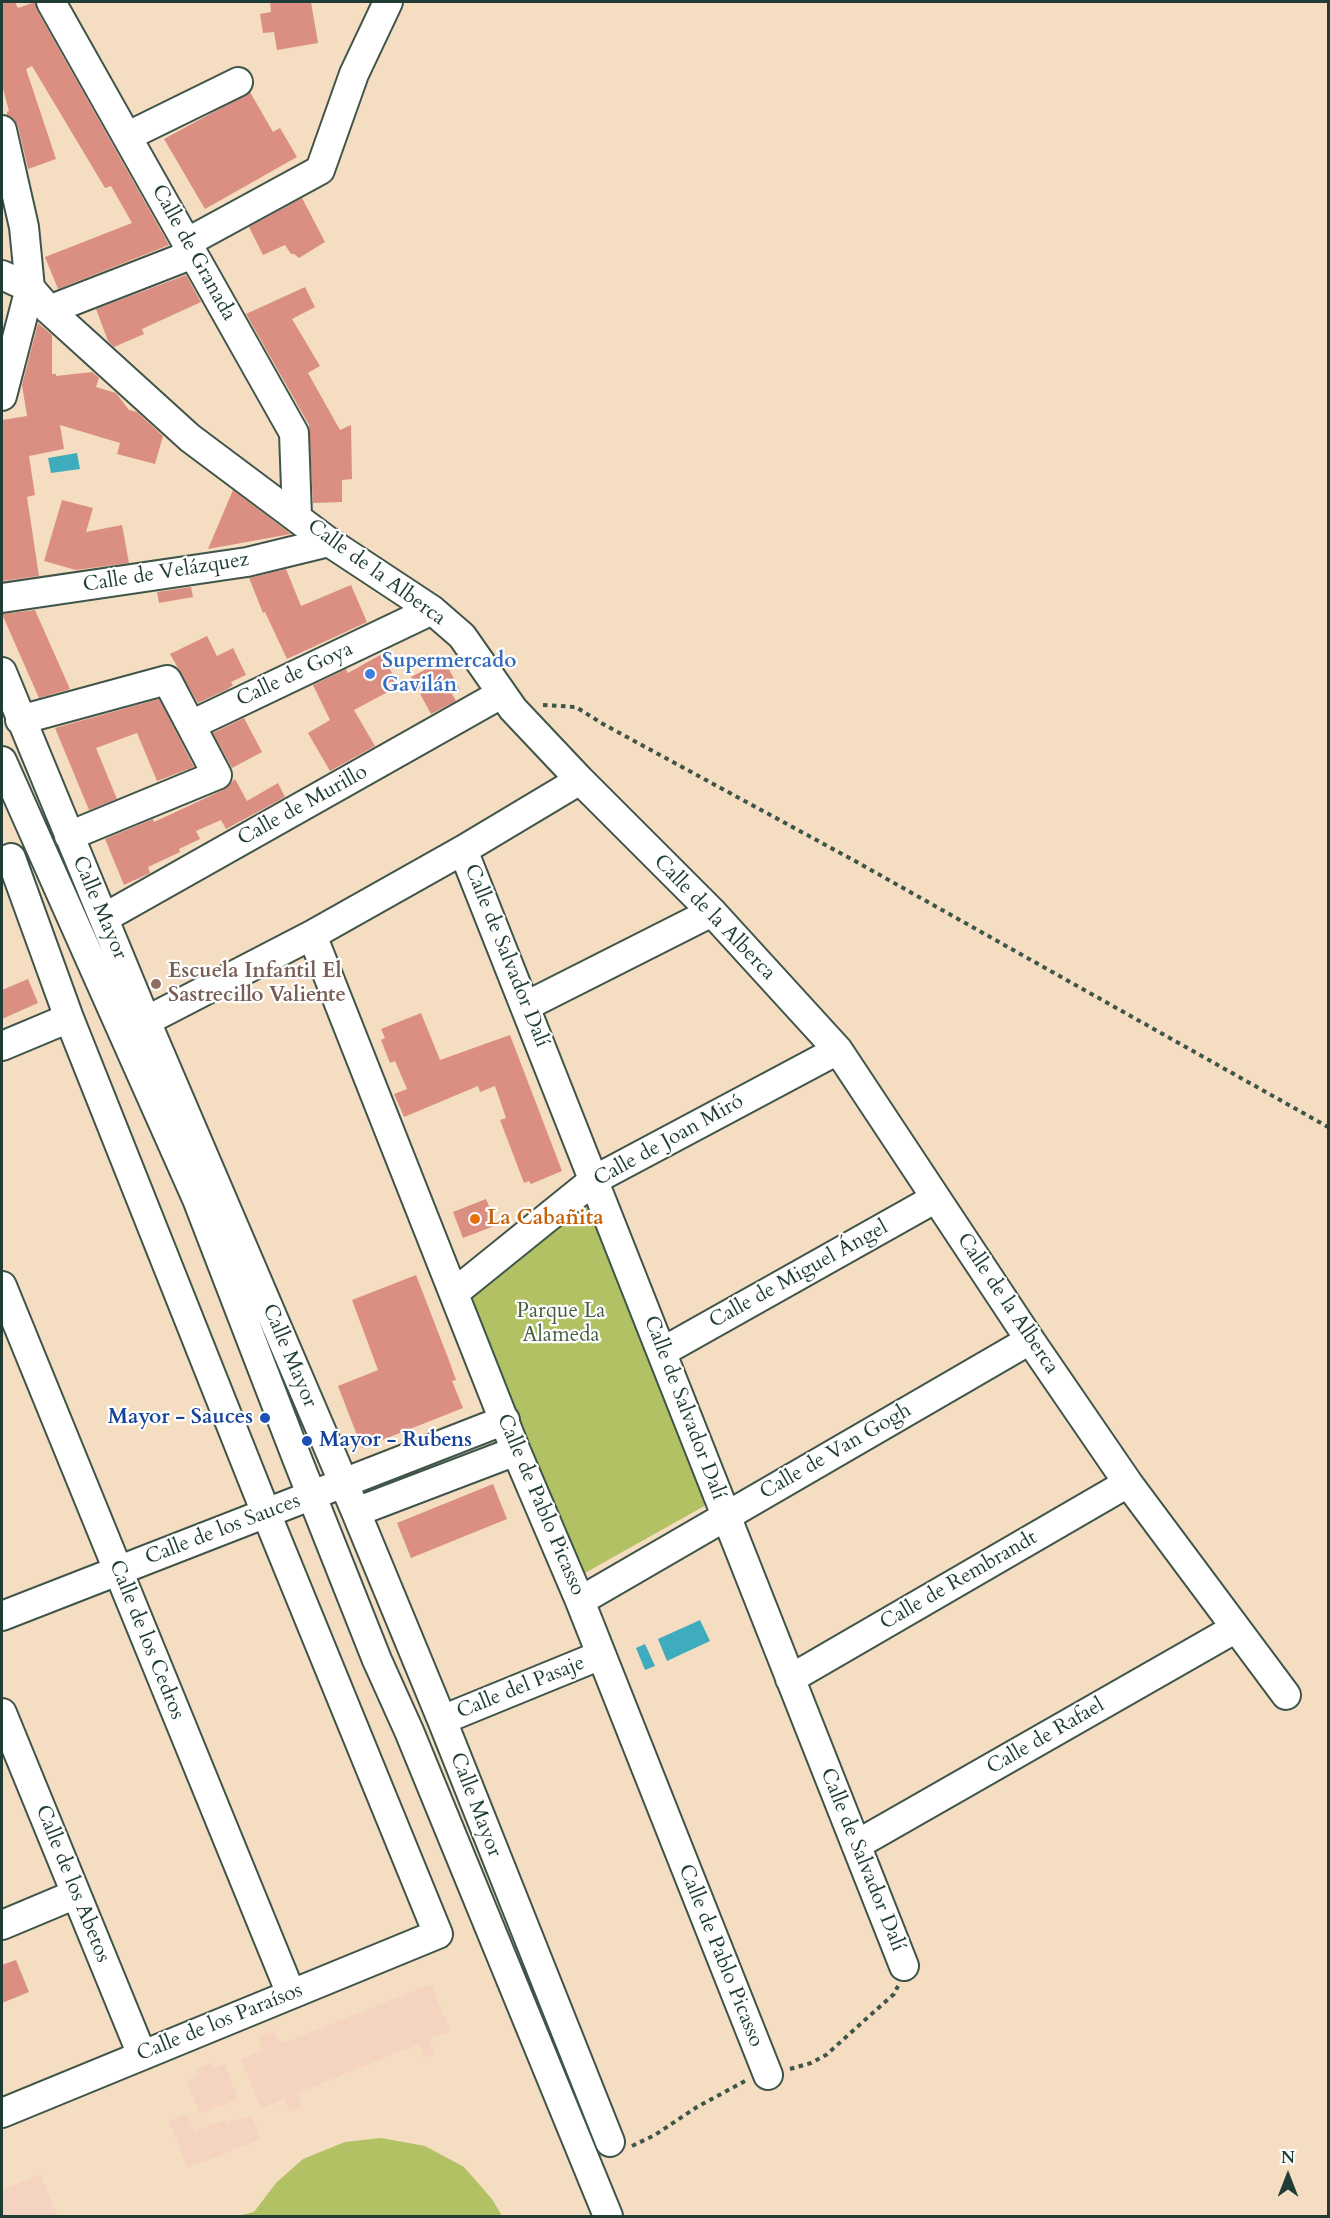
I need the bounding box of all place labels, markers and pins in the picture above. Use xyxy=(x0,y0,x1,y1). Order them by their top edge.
place label: Supermercado Gavilán xyxy=(382,649,516,699)
marker: Supermercado Gavilán xyxy=(363,667,377,681)
place label: Escuela Infantil El Sastrecillo Valiente xyxy=(168,959,346,1009)
marker: Escuela Infantil El Sastrecillo Valiente xyxy=(149,977,163,991)
place label: La Cabañita xyxy=(487,1206,604,1232)
marker: La Cabañita xyxy=(468,1212,482,1226)
place label: Mayor - Sauces xyxy=(108,1405,253,1431)
marker: Mayor - Sauces xyxy=(258,1411,272,1425)
place label: Mayor - Rubens xyxy=(319,1428,472,1454)
marker: Mayor - Rubens xyxy=(300,1434,314,1448)

